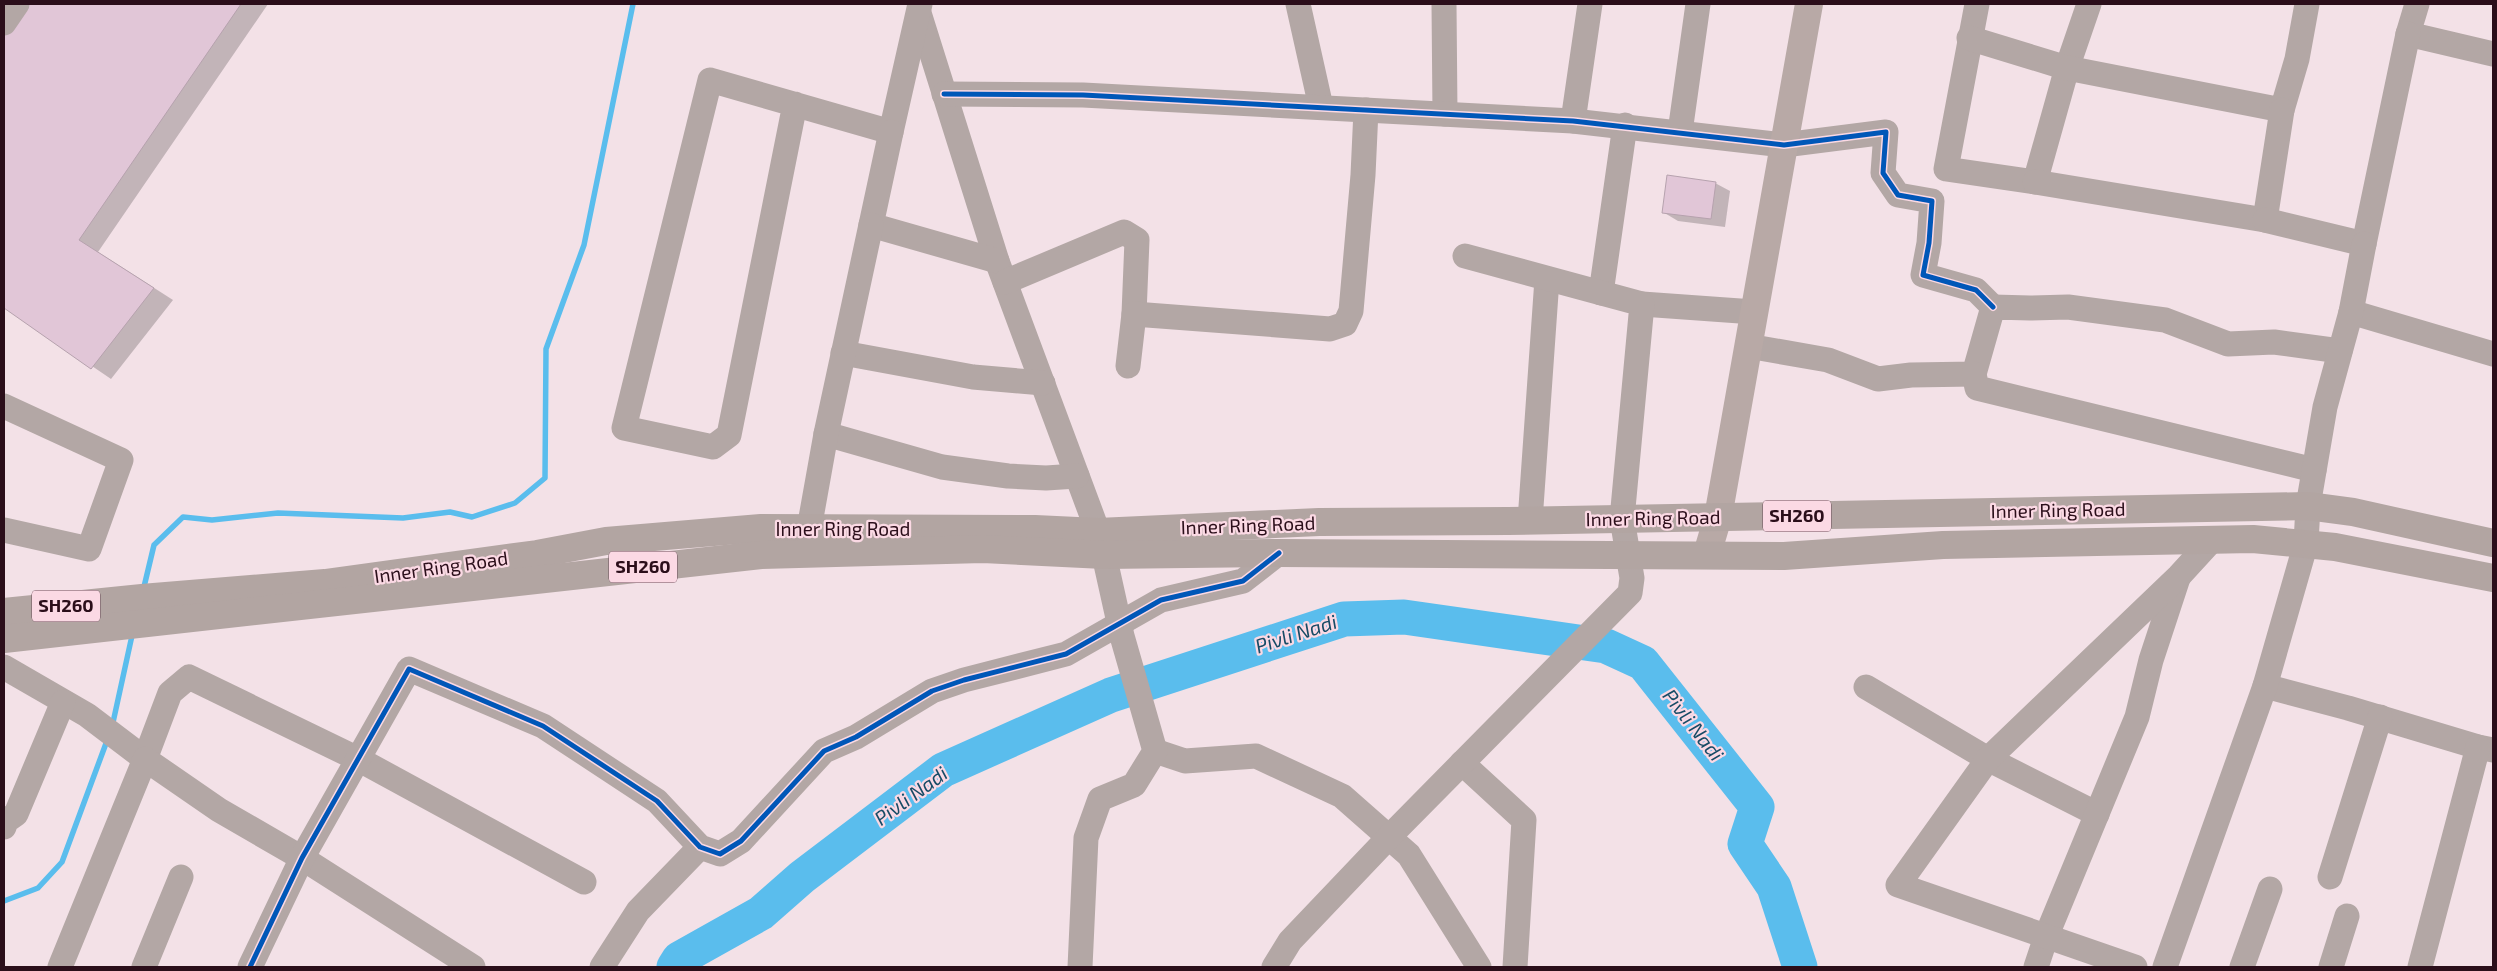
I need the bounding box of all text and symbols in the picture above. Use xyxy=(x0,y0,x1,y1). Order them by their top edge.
street label: Inner Ring Road xyxy=(1990,497,2126,522)
road number: SH260 xyxy=(1763,501,1831,532)
street label: Inner Ring Road xyxy=(1585,505,1721,530)
street label: Inner Ring Road xyxy=(1180,511,1316,538)
street label: Inner Ring Road xyxy=(776,517,910,540)
street label: Inner Ring Road xyxy=(373,546,509,587)
road number: SH260 xyxy=(609,552,677,582)
road number: SH260 xyxy=(32,590,100,622)
water label: Pivli Nadi xyxy=(1252,609,1340,658)
water label: Pivli Nadi xyxy=(1658,684,1729,765)
water label: Pivli Nadi xyxy=(869,761,952,830)

